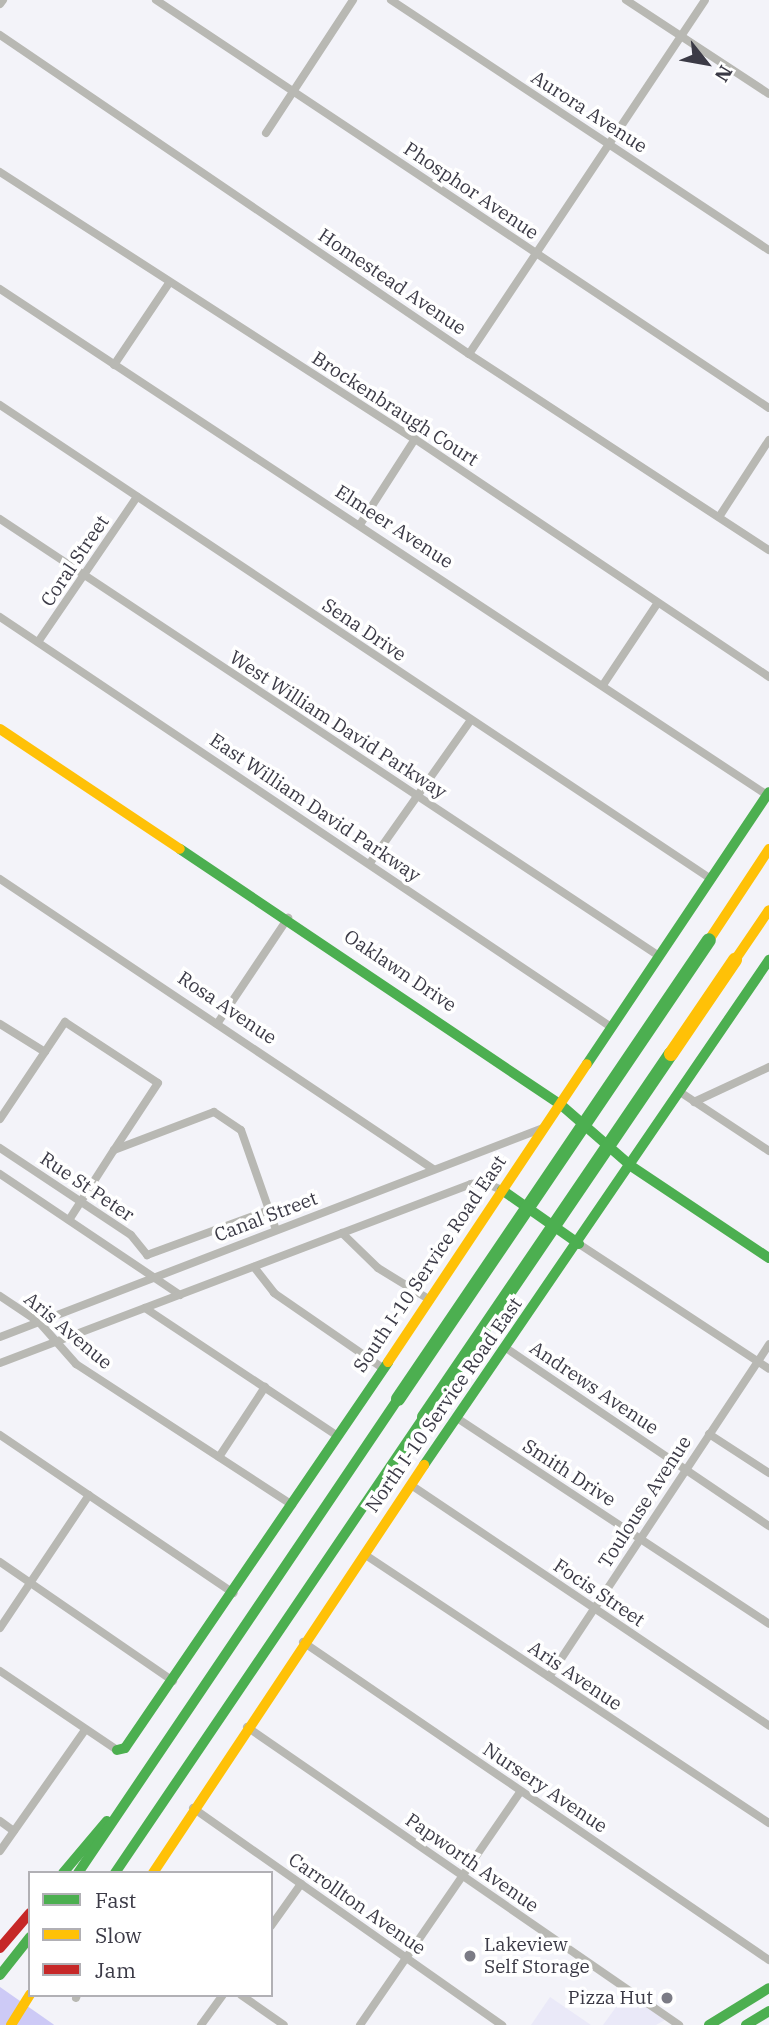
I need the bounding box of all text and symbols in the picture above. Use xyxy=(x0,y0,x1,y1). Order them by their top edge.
north arrow xyxy=(671,28,741,98)
text: N xyxy=(710,61,738,86)
street label: Aurora Avenue xyxy=(527,66,651,158)
street label: Phosphor Avenue xyxy=(399,137,543,245)
street label: Homestead Avenue xyxy=(314,224,470,340)
street label: Brockenbraugh Court xyxy=(308,347,482,471)
street label: Elmeer Avenue xyxy=(331,480,457,574)
street label: Coral Street xyxy=(36,511,114,611)
street label: Sena Drive xyxy=(318,594,410,666)
street label: West William David Parkway xyxy=(225,646,451,804)
street label: East William David Parkway xyxy=(205,729,425,887)
street label: Oaklawn Drive xyxy=(340,925,460,1017)
street label: Rosa Avenue xyxy=(173,967,281,1049)
street label: Rue St Peter xyxy=(36,1147,138,1227)
street label: South I-10 Service Road East xyxy=(349,1151,511,1377)
street label: Canal Street xyxy=(211,1187,321,1247)
street label: Aris Avenue xyxy=(19,1288,117,1374)
street label: North I-10 Service Road East xyxy=(361,1293,527,1517)
street label: Andrews Avenue xyxy=(525,1336,663,1440)
street label: Toulouse Avenue xyxy=(594,1432,696,1572)
street label: Smith Drive xyxy=(518,1435,620,1511)
street label: Focis Street xyxy=(549,1554,649,1632)
street label: Aris Avenue xyxy=(524,1636,626,1716)
street label: Nursery Avenue xyxy=(479,1738,611,1838)
street label: Papworth Avenue xyxy=(401,1809,543,1917)
street label: Carrollton Avenue xyxy=(284,1848,430,1960)
legend xyxy=(28,1871,273,1997)
text: Fast xyxy=(95,1886,136,1914)
text: Slow xyxy=(95,1921,142,1949)
place label: Lakeview Self Storage xyxy=(484,1934,590,1978)
marker: Lakeview Self Storage xyxy=(462,1948,478,1964)
text: Jam xyxy=(95,1956,136,1984)
place label: Pizza Hut xyxy=(568,1987,653,2009)
marker: Pizza Hut xyxy=(659,1990,675,2006)

